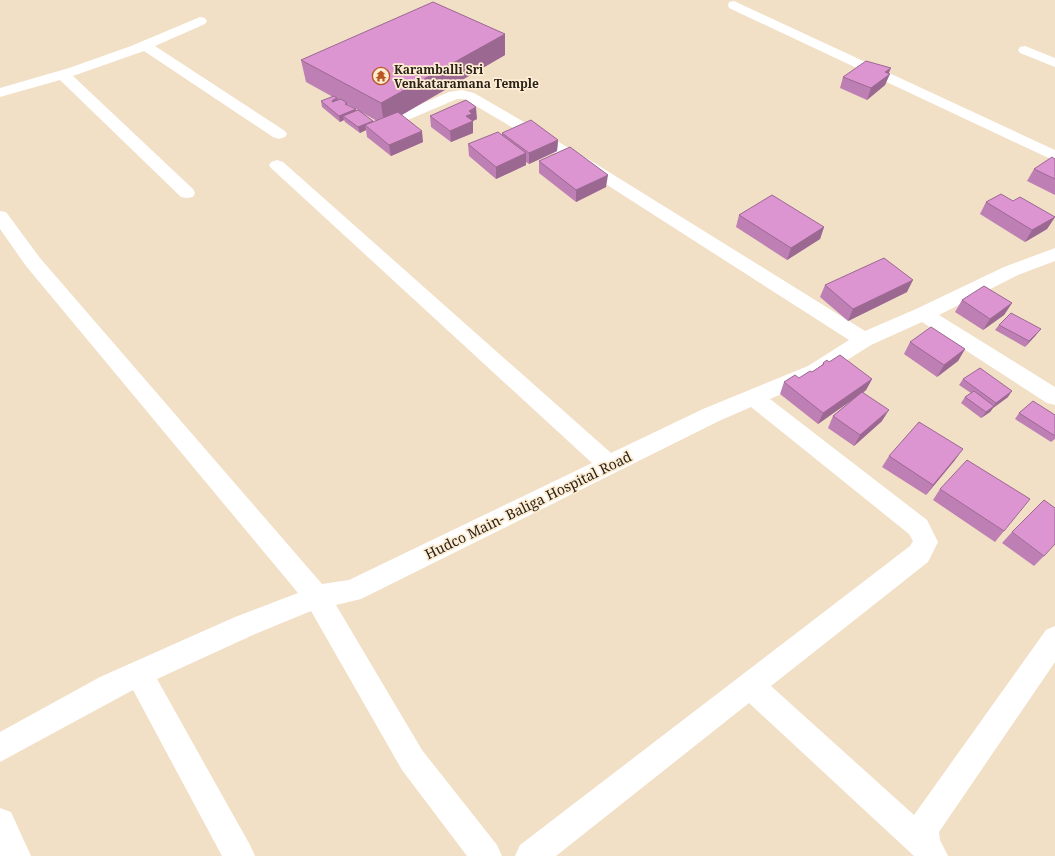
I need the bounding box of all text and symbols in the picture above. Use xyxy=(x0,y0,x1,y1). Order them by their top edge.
place label: Karamballi Sri Venkataramana Temple xyxy=(394,61,539,92)
temple icon: Karamballi Sri Venkataramana Temple xyxy=(371,66,391,86)
street label: Hudco Main- Baliga Hospital Road xyxy=(421,446,635,563)

